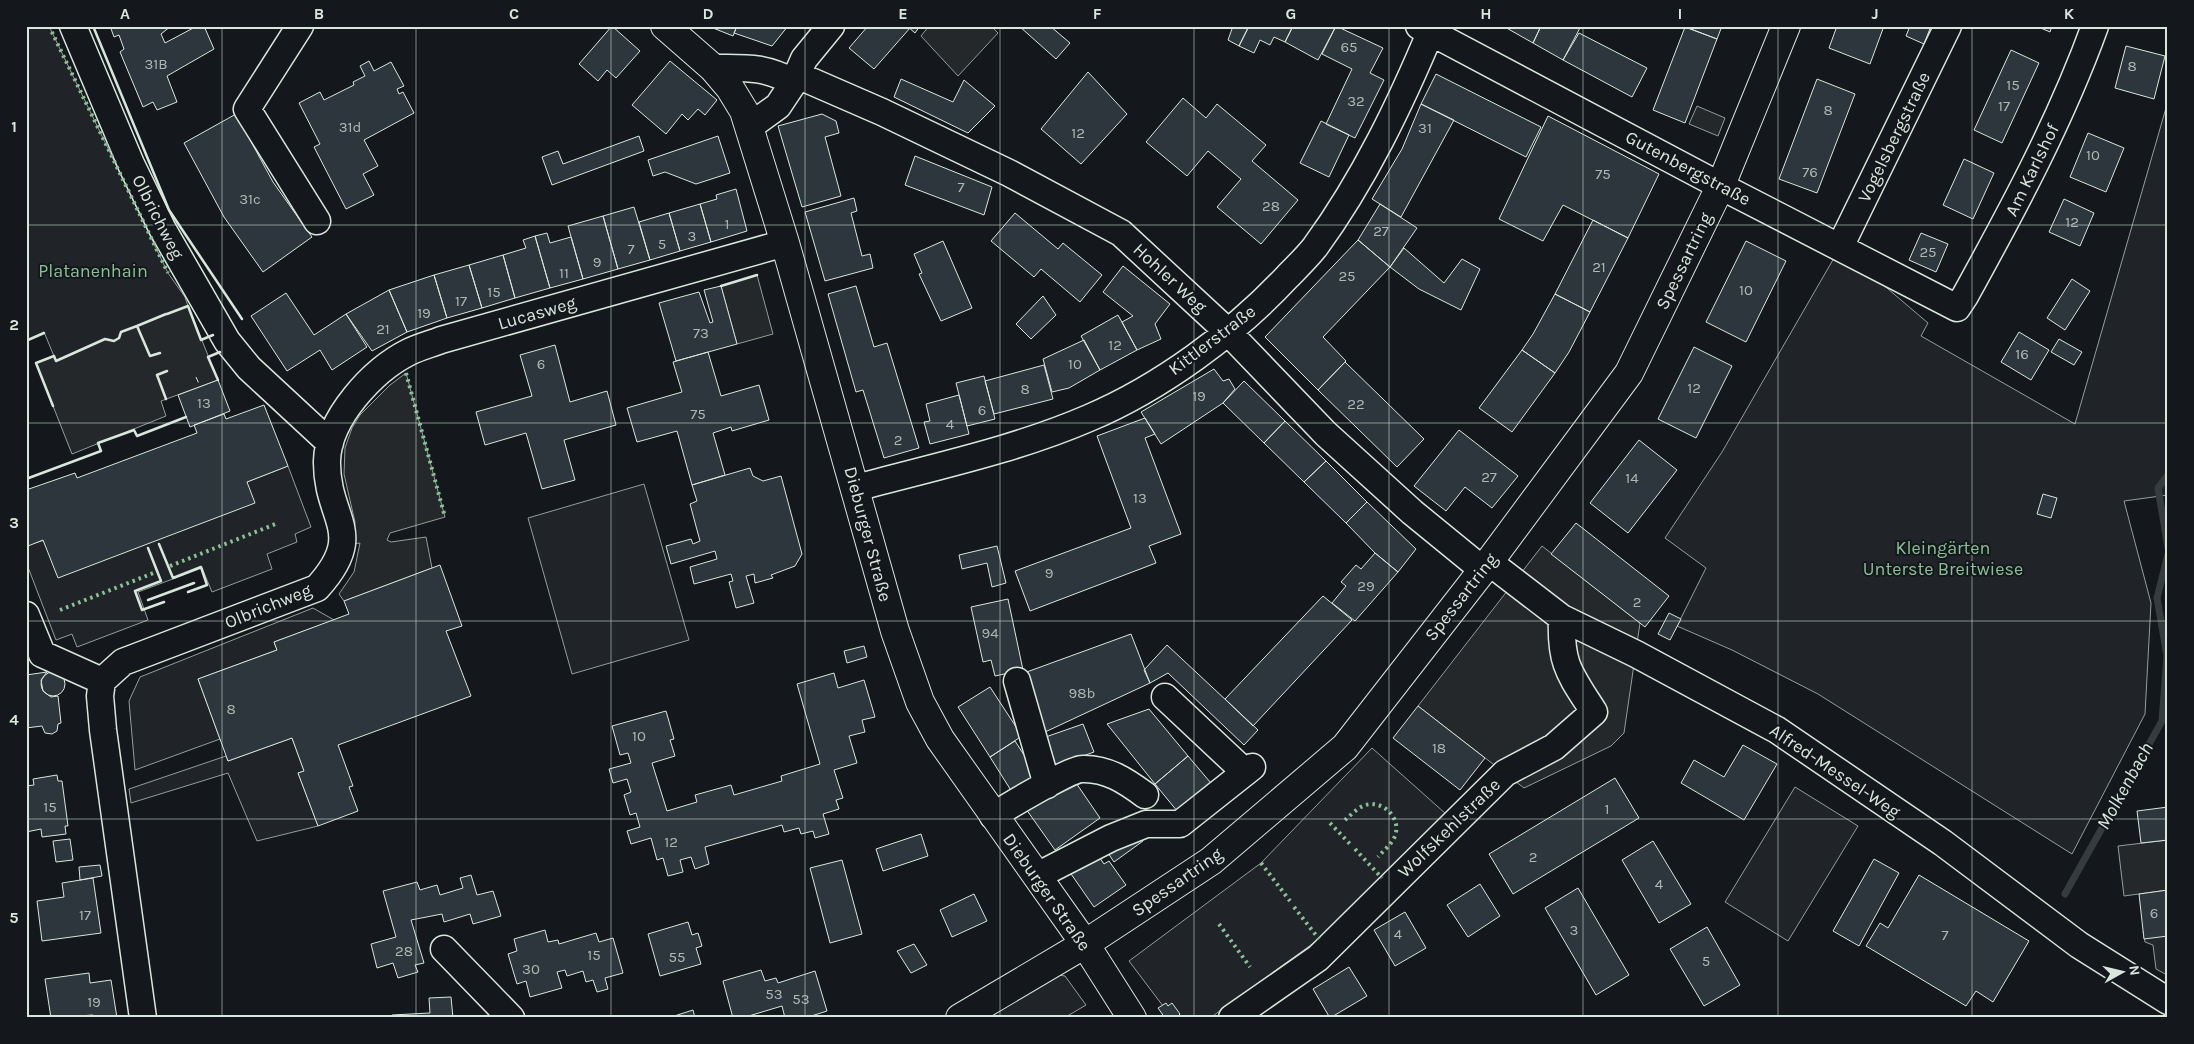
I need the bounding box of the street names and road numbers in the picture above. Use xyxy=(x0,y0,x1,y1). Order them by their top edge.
street label: Vogelsbergstraße xyxy=(1853,68,1935,206)
street label: Am Karlshof xyxy=(2000,119,2064,220)
street label: Gutenbergstraße xyxy=(1622,126,1754,210)
street label: Olbrichweg xyxy=(127,171,189,263)
street label: Spessartring xyxy=(1651,209,1717,313)
street label: Hohler Weg xyxy=(1129,238,1211,318)
street label: Lucasweg xyxy=(495,291,579,335)
street label: Kittlerstraße xyxy=(1164,300,1260,380)
street label: Dieburger Straße xyxy=(839,464,897,604)
street label: Spessartring xyxy=(1420,549,1502,645)
street label: Olbrichweg xyxy=(221,579,315,633)
street label: Alfred-Messel-Weg xyxy=(1765,719,1905,823)
street label: Wolfskehlstraße xyxy=(1393,774,1505,882)
street label: Dieburger Straße xyxy=(998,829,1096,955)
street label: Spessartring xyxy=(1127,843,1227,921)

